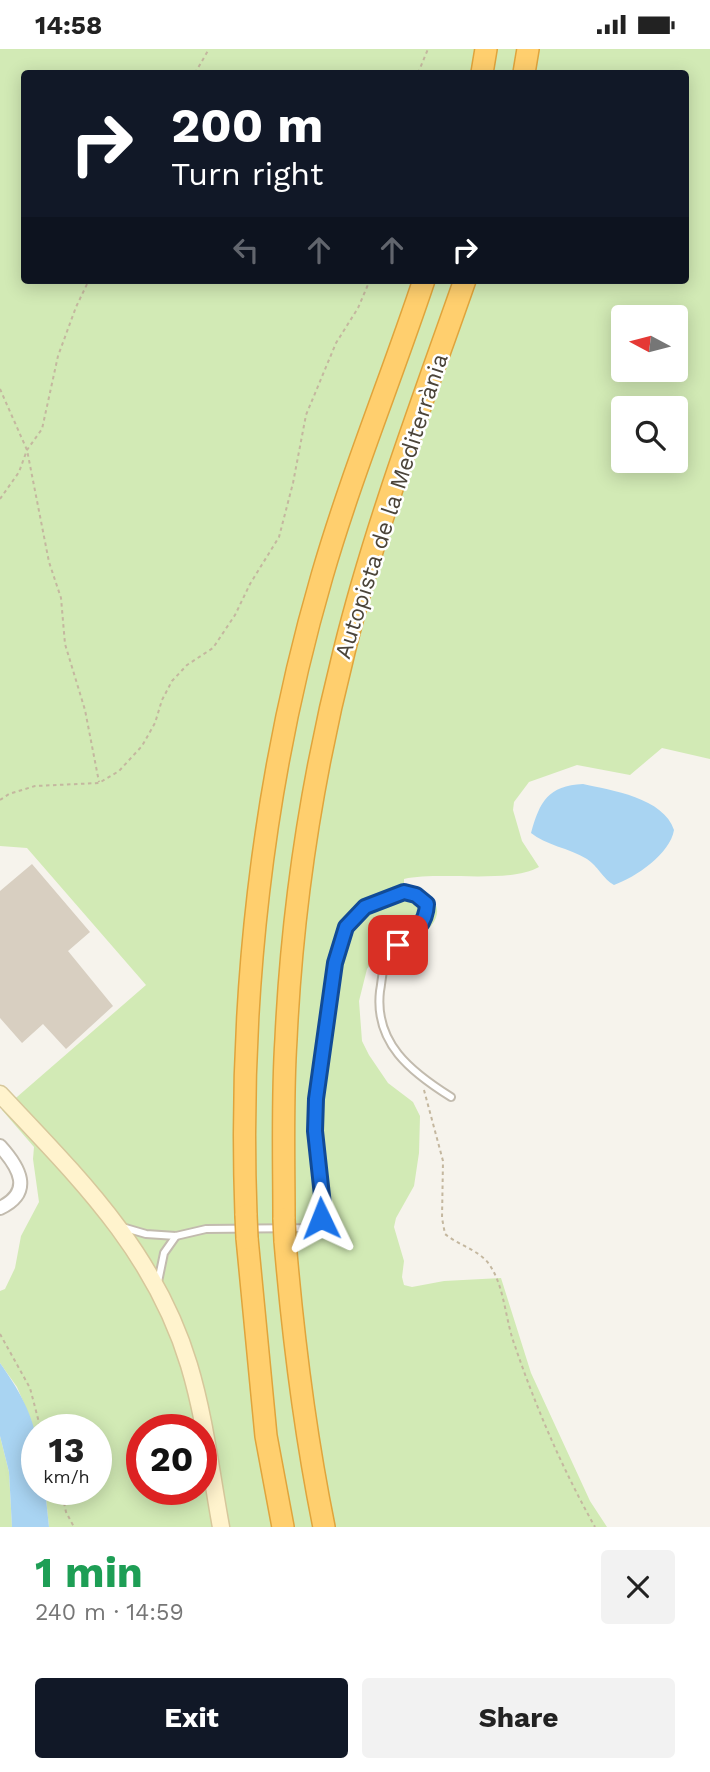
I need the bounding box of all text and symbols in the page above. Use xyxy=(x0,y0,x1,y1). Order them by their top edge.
text: 14:58 xyxy=(35,10,102,40)
text: 200 m xyxy=(171,96,323,154)
icon: right xyxy=(56,98,147,189)
text: Turn right xyxy=(171,155,323,193)
icon: left xyxy=(227,231,265,269)
icon: ahead xyxy=(300,231,338,269)
icon: ahead xyxy=(373,231,411,269)
icon: right xyxy=(446,231,484,269)
north arrow xyxy=(611,305,688,381)
map controls xyxy=(611,305,688,473)
street label: Autopista de la Mediterrània xyxy=(329,350,454,662)
button: search xyxy=(611,396,688,473)
pin xyxy=(368,915,428,975)
icon: arrive xyxy=(379,926,417,964)
position arrow xyxy=(284,1181,358,1255)
speed limit sign: 20 xyxy=(126,1414,217,1505)
text: 13 xyxy=(49,1429,84,1471)
text: km/h xyxy=(43,1466,90,1487)
text: 1 min xyxy=(35,1548,143,1597)
button: close xyxy=(601,1550,675,1624)
text: 240 m · 14:59 xyxy=(35,1599,184,1626)
button: Exit xyxy=(35,1678,348,1758)
button: Share xyxy=(362,1678,675,1758)

